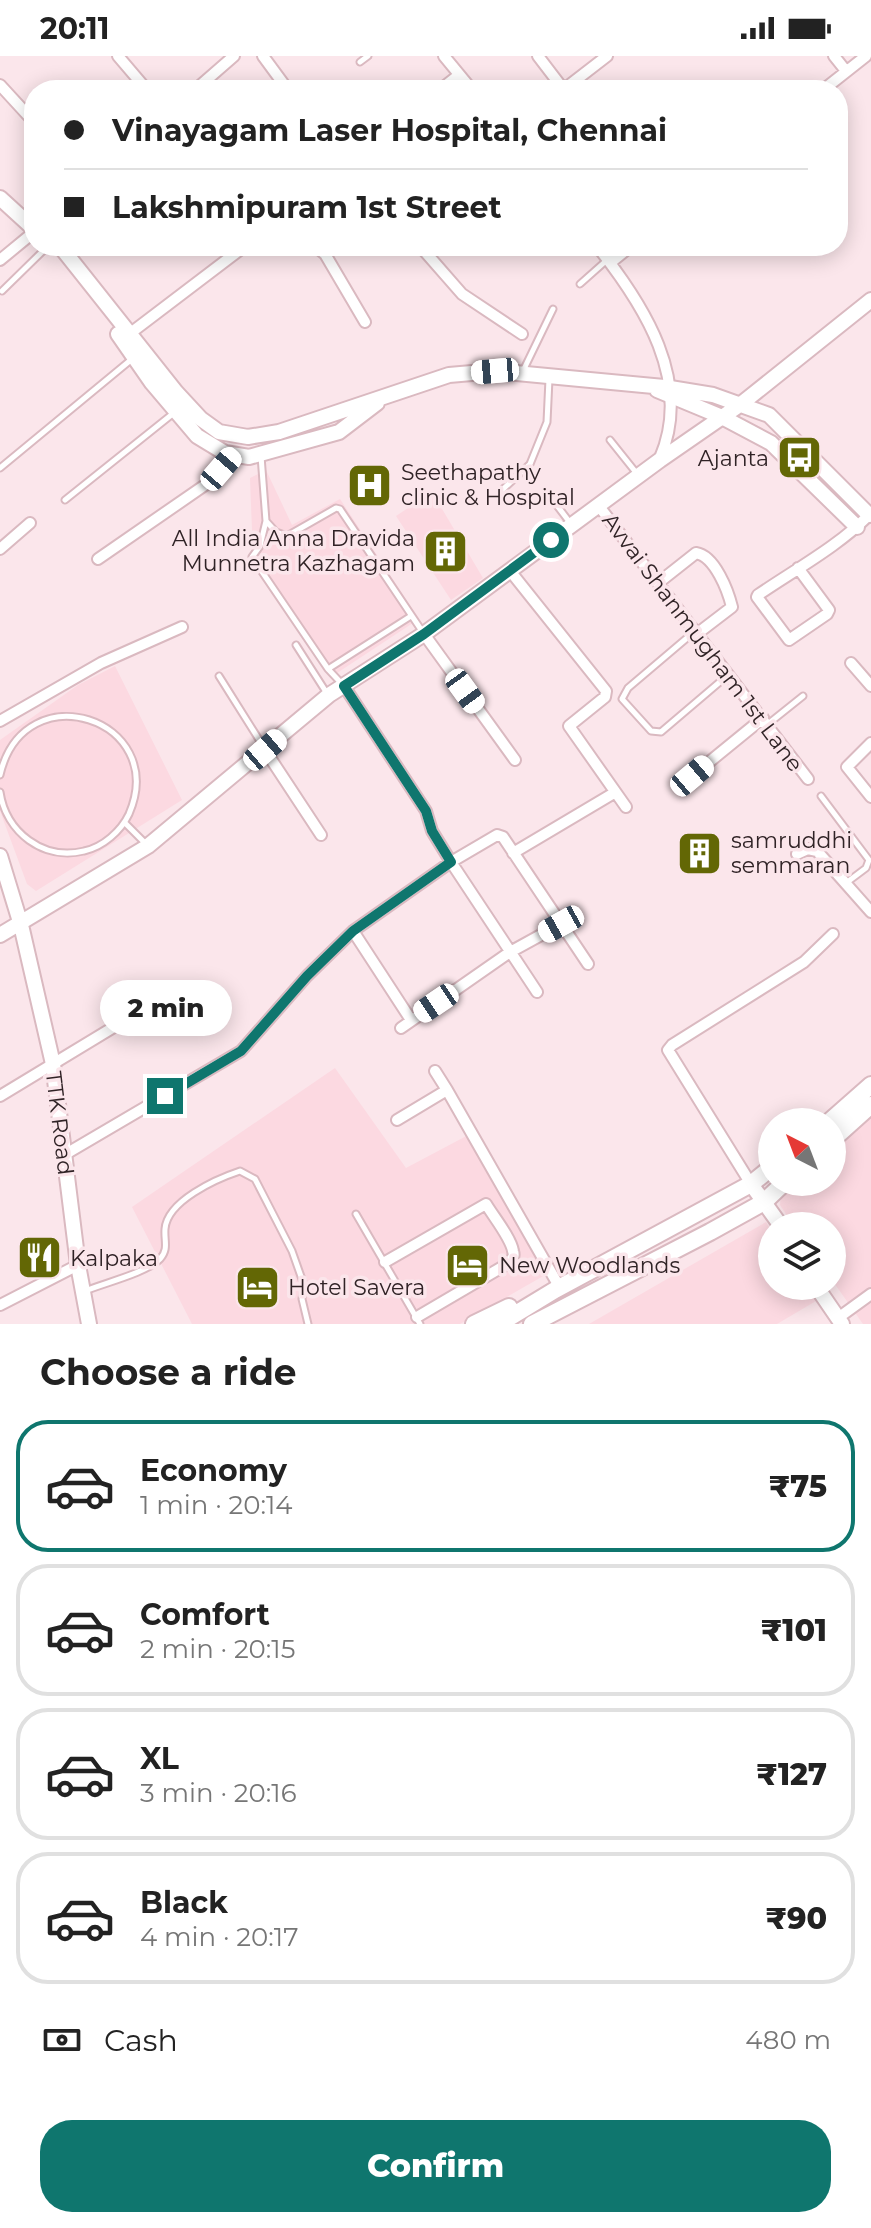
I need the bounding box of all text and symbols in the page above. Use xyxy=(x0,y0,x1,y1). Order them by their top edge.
text: 20:11 xyxy=(40,10,109,47)
text: Vinayagam Laser Hospital, Chennai xyxy=(112,112,667,149)
text: Lakshmipuram 1st Street xyxy=(112,189,502,226)
car xyxy=(470,357,520,385)
bus stop icon: Ajanta xyxy=(776,434,824,482)
car xyxy=(196,443,246,495)
place label: Ajanta xyxy=(698,445,769,472)
place label: Seethapathy clinic & Hospital xyxy=(401,459,575,511)
hospital icon: Seethapathy clinic & Hospital xyxy=(346,461,394,509)
street label: Avvai Shanmugham 1st Lane xyxy=(596,508,809,777)
route start xyxy=(533,522,569,558)
place label: All India Anna Dravida Munnetra Kazhagam xyxy=(172,525,415,577)
building icon: All India Anna Dravida Munnetra Kazhagam xyxy=(422,527,470,575)
car xyxy=(441,665,489,717)
car xyxy=(239,725,291,775)
car xyxy=(666,751,718,801)
place label: samruddhi semmaran xyxy=(731,827,852,879)
building icon: samruddhi semmaran xyxy=(676,829,724,877)
car xyxy=(534,902,588,946)
callout: 2 min xyxy=(99,980,231,1036)
car xyxy=(409,980,463,1026)
text: 2 min xyxy=(128,992,204,1024)
street label: TTK Road xyxy=(40,1070,79,1177)
route end xyxy=(147,1078,183,1114)
north arrow xyxy=(758,1108,846,1196)
map controls xyxy=(758,1108,846,1300)
button: layers xyxy=(758,1212,846,1300)
restaurant icon: Kalpaka xyxy=(15,1234,63,1282)
hotel icon: New Woodlands xyxy=(444,1241,492,1289)
place label: Kalpaka xyxy=(70,1245,158,1272)
place label: New Woodlands xyxy=(499,1252,680,1279)
hotel icon: Hotel Savera xyxy=(233,1263,281,1311)
place label: Hotel Savera xyxy=(288,1274,425,1301)
text: Choose a ride xyxy=(40,1350,297,1394)
icon: car xyxy=(44,1450,116,1522)
text: Economy xyxy=(140,1452,287,1489)
text: ₹75 xyxy=(768,1468,827,1505)
text: 1 min · 20:14 xyxy=(140,1489,293,1521)
icon: car xyxy=(44,1594,116,1666)
text: Comfort xyxy=(140,1596,270,1633)
text: ₹101 xyxy=(760,1612,827,1649)
text: 2 min · 20:15 xyxy=(140,1633,295,1665)
icon: car xyxy=(44,1738,116,1810)
text: XL xyxy=(140,1740,179,1777)
text: ₹127 xyxy=(756,1756,827,1793)
text: 3 min · 20:16 xyxy=(140,1777,296,1809)
icon: car xyxy=(44,1882,116,1954)
text: Black xyxy=(140,1884,228,1921)
text: ₹90 xyxy=(765,1900,827,1937)
text: 4 min · 20:17 xyxy=(140,1921,298,1953)
icon: cash xyxy=(40,2018,84,2062)
text: Cash xyxy=(104,2022,178,2059)
text: 480 m xyxy=(745,2024,831,2056)
button: Confirm xyxy=(40,2120,831,2212)

